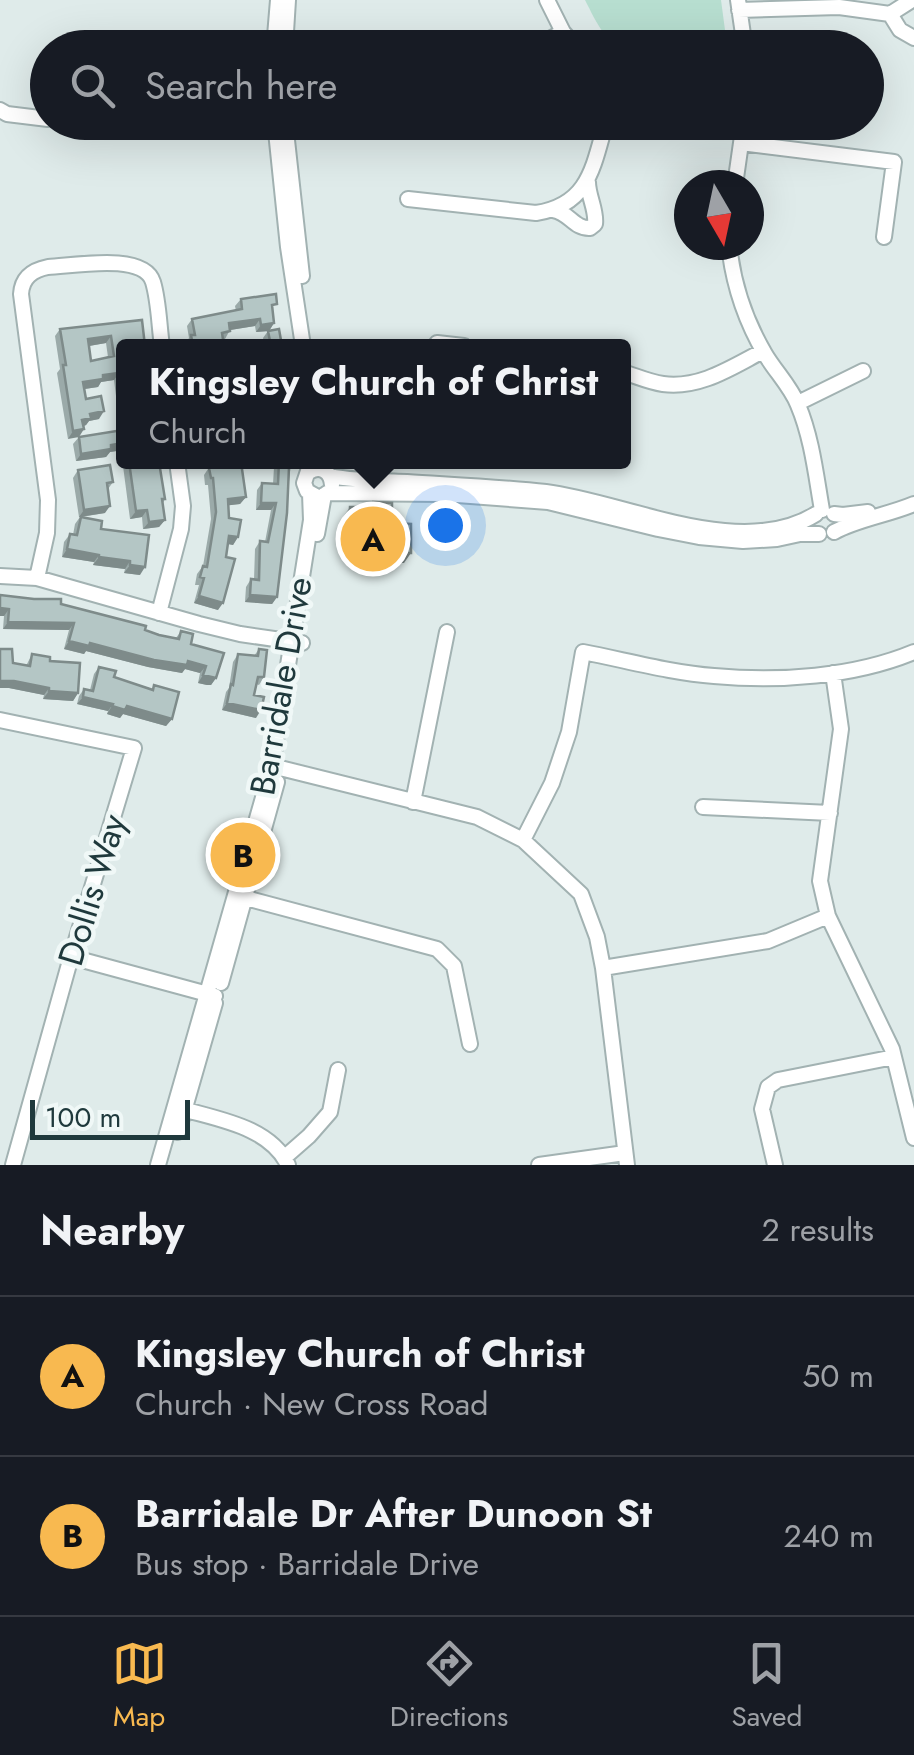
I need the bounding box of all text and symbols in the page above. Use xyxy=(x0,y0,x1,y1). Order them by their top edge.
search box xyxy=(30,30,884,140)
icon: search xyxy=(65,58,120,113)
text: Search here xyxy=(145,58,337,113)
north arrow xyxy=(674,170,764,260)
popup xyxy=(116,339,631,469)
text: Kingsley Church of Christ xyxy=(149,354,598,409)
text: Church xyxy=(149,409,247,455)
your location xyxy=(420,500,471,551)
pin: A xyxy=(340,502,406,576)
street label: Barridale Drive xyxy=(237,573,325,799)
street label: Dollis Way xyxy=(45,808,139,972)
pin: B xyxy=(210,818,276,892)
scale bar xyxy=(30,1095,190,1140)
text: 100 m xyxy=(45,1097,121,1138)
text: Nearby xyxy=(40,1200,184,1261)
text: 2 results xyxy=(762,1207,874,1253)
text: Kingsley Church of Christ xyxy=(135,1326,585,1381)
text: A xyxy=(61,1353,84,1399)
text: 50 m xyxy=(802,1353,874,1399)
text: Church · New Cross Road xyxy=(135,1381,488,1427)
text: Barridale Dr After Dunoon St xyxy=(135,1486,652,1541)
text: B xyxy=(62,1513,83,1559)
text: 240 m xyxy=(783,1513,874,1559)
text: Bus stop · Barridale Drive xyxy=(135,1541,479,1587)
tab: Map xyxy=(112,1636,167,1737)
tab: Directions xyxy=(390,1636,508,1737)
tab: Saved xyxy=(731,1636,802,1737)

